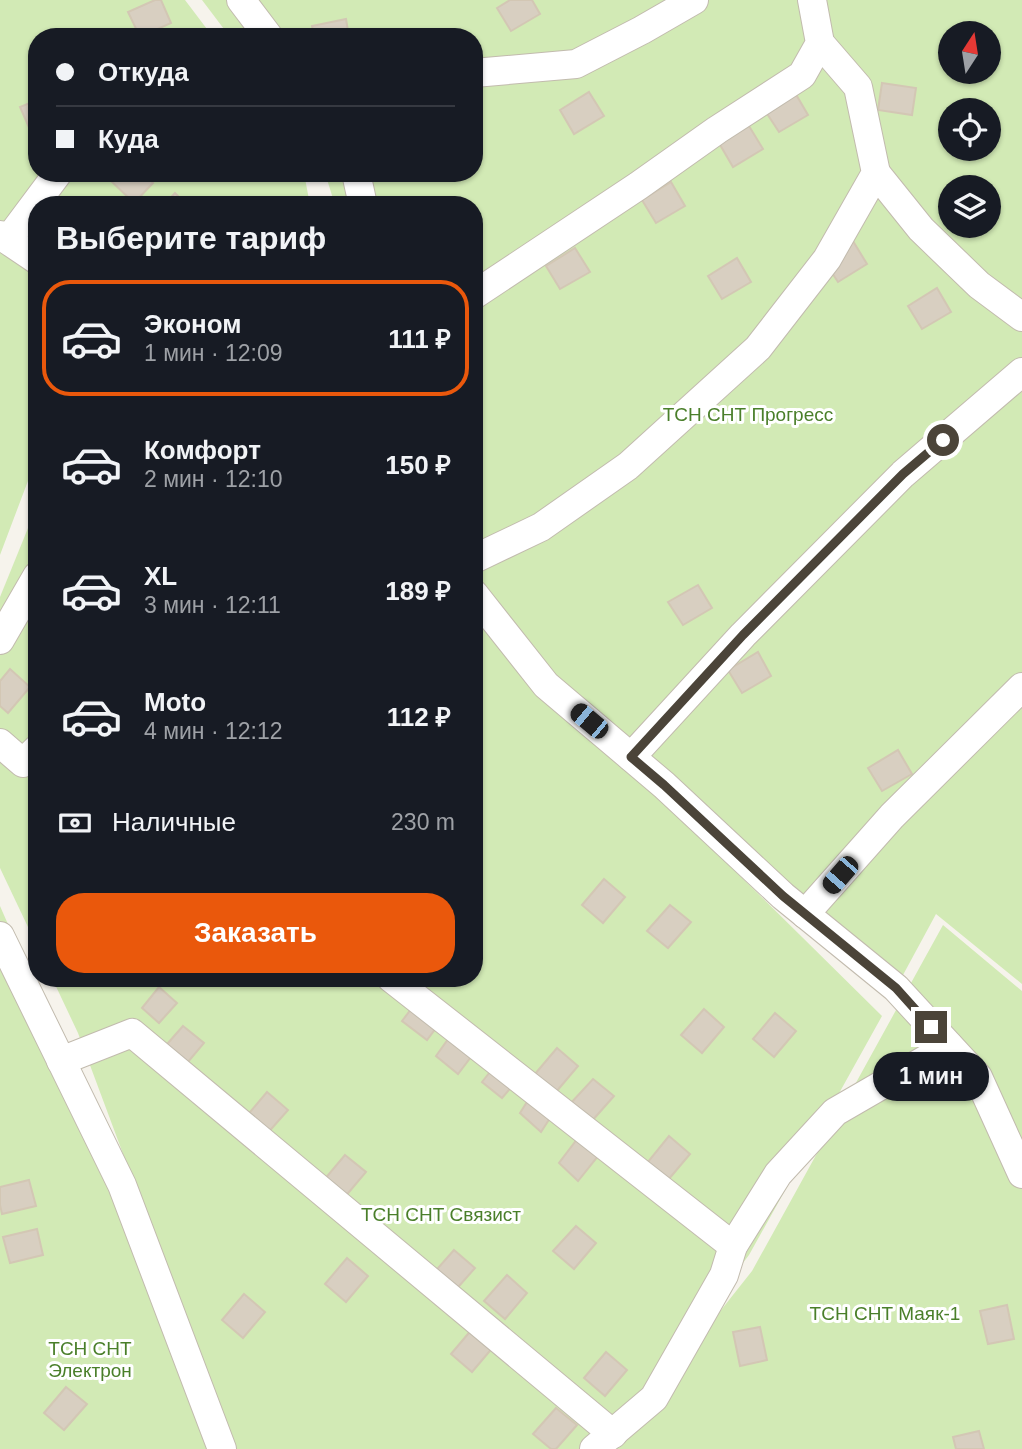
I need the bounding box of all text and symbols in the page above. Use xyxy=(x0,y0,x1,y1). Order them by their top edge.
north arrow xyxy=(938,21,1001,84)
map controls xyxy=(938,21,1001,238)
text: Откуда xyxy=(98,57,189,87)
button: locate xyxy=(938,98,1001,161)
text: Куда xyxy=(98,124,159,154)
button: layers xyxy=(938,175,1001,238)
text: Выберите тариф xyxy=(56,220,326,256)
icon: car xyxy=(60,307,123,370)
text: Эконом xyxy=(144,309,242,339)
text: 111 ₽ xyxy=(388,324,451,354)
text: 1 мин · 12:09 xyxy=(144,340,283,366)
park label: ТСН СНТ Прогресс xyxy=(663,404,833,425)
route start xyxy=(927,424,959,456)
icon: car xyxy=(60,433,123,496)
text: Комфорт xyxy=(144,435,261,465)
text: 150 ₽ xyxy=(385,450,451,480)
text: 2 мин · 12:10 xyxy=(144,466,283,492)
icon: car xyxy=(60,559,123,622)
text: XL xyxy=(144,561,177,591)
text: 189 ₽ xyxy=(385,576,451,606)
text: 3 мин · 12:11 xyxy=(144,592,281,618)
icon: car xyxy=(60,685,123,748)
text: Moto xyxy=(144,687,206,717)
car xyxy=(567,699,612,743)
text: 112 ₽ xyxy=(387,702,451,732)
text: 4 мин · 12:12 xyxy=(144,718,283,744)
icon: cash xyxy=(56,804,94,842)
text: Наличные xyxy=(112,807,236,837)
text: 230 m xyxy=(391,809,455,835)
car xyxy=(819,852,862,898)
button: Заказать xyxy=(56,893,455,973)
route end xyxy=(915,1011,947,1043)
callout: 1 мин xyxy=(873,1052,989,1100)
text: 1 мин xyxy=(899,1063,963,1089)
park label: ТСН СНТ Связист xyxy=(361,1204,521,1225)
park label: ТСН СНТ Маяк-1 xyxy=(810,1303,960,1324)
park label: ТСН СНТ Электрон xyxy=(48,1338,132,1381)

